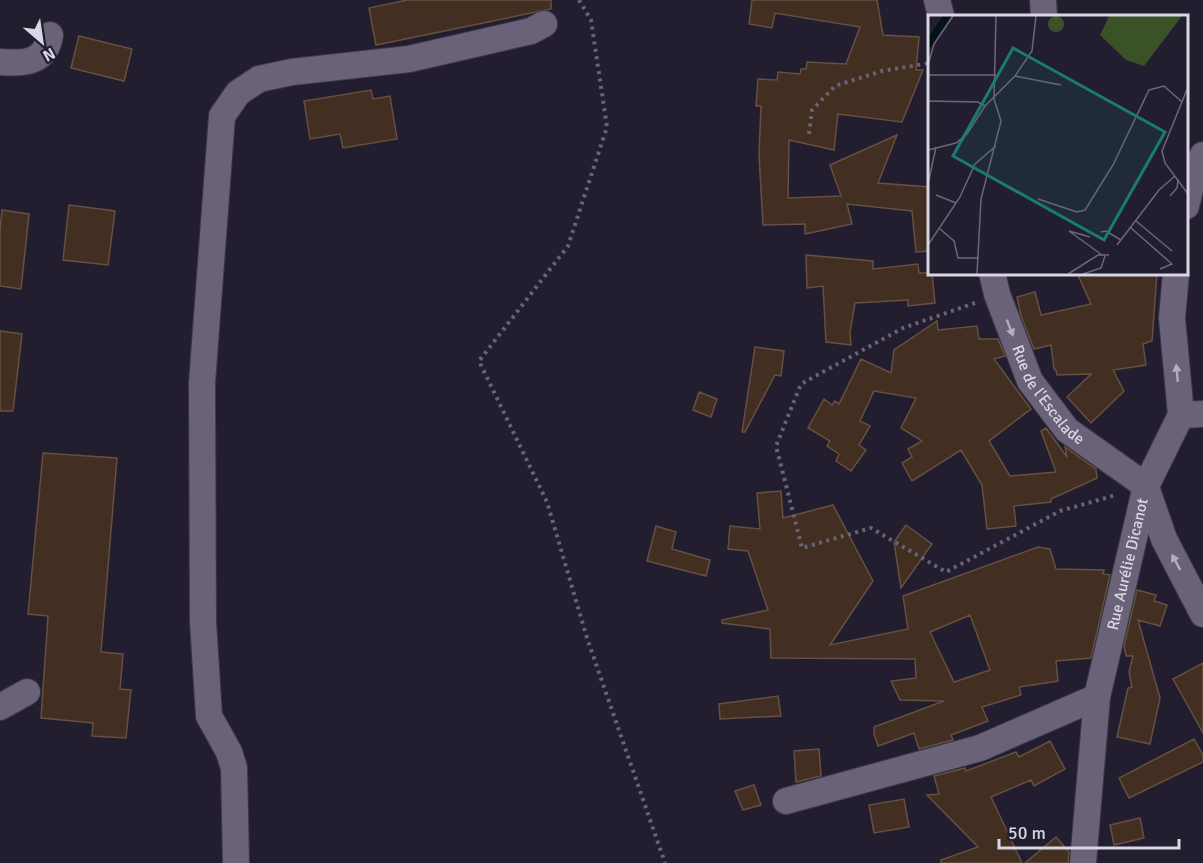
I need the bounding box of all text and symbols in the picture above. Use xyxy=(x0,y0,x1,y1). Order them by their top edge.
north arrow xyxy=(12,12,72,72)
inset map xyxy=(928,15,1188,274)
text: N xyxy=(39,43,59,66)
one-way arrow xyxy=(1005,320,1015,338)
street label: Rue de l'Escalade xyxy=(1007,342,1088,449)
one-way arrow xyxy=(1172,364,1182,383)
street label: Rue Aurélie Dicanot xyxy=(1103,496,1153,632)
one-way arrow xyxy=(1171,553,1181,570)
scale bar xyxy=(999,812,1179,850)
text: 50 m xyxy=(1008,822,1046,844)

